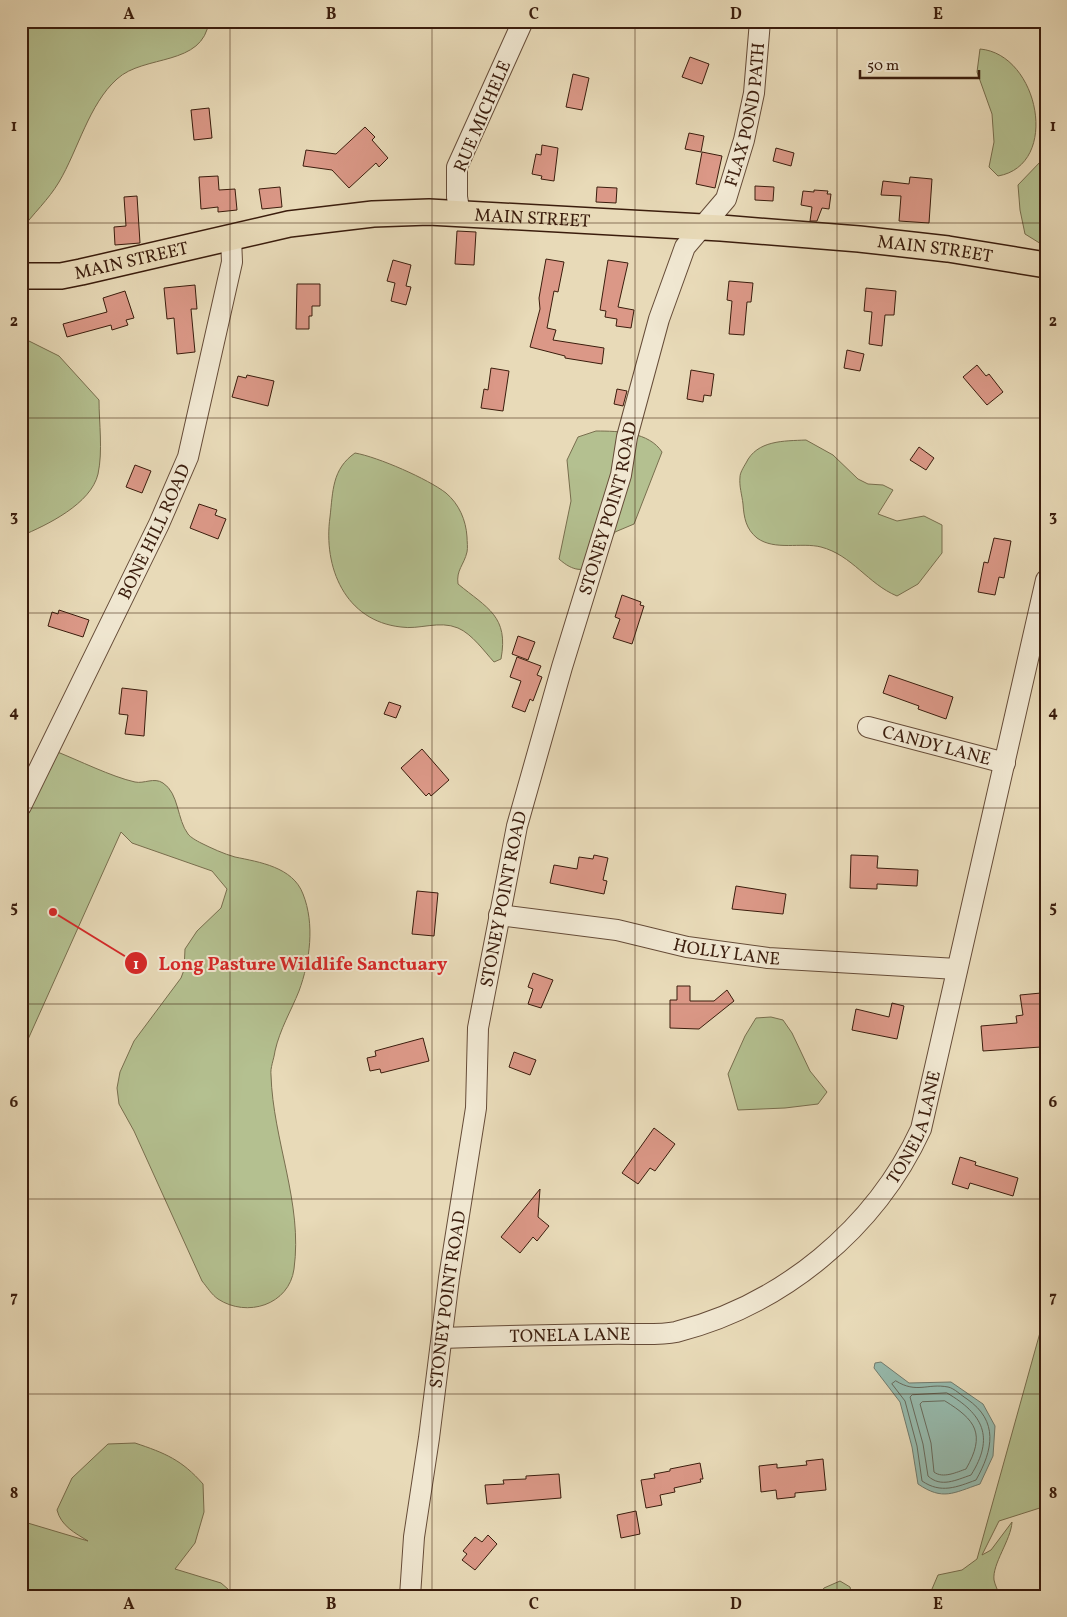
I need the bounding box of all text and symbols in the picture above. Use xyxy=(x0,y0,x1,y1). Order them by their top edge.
text: A xyxy=(123,4,135,26)
text: B xyxy=(326,4,337,26)
text: C xyxy=(529,4,539,26)
text: D xyxy=(730,4,742,26)
text: E xyxy=(933,4,943,26)
street label: FLAX POND PATH xyxy=(719,41,772,190)
scale bar xyxy=(860,48,978,80)
text: 50 m xyxy=(867,56,899,77)
street label: RUE MICHELE xyxy=(449,57,518,176)
text: 1 xyxy=(11,116,17,138)
text: 1 xyxy=(1050,116,1056,138)
street label: MAIN STREET xyxy=(474,204,591,235)
street label: MAIN STREET xyxy=(876,230,995,270)
street label: MAIN STREET xyxy=(72,237,192,287)
text: 2 xyxy=(10,311,18,333)
text: 2 xyxy=(1049,311,1057,333)
street label: STONEY POINT ROAD xyxy=(574,419,645,599)
street label: BONE HILL ROAD xyxy=(113,460,197,604)
text: 3 xyxy=(10,506,18,528)
text: 3 xyxy=(1049,506,1057,528)
text: 4 xyxy=(9,702,19,724)
text: 4 xyxy=(1048,702,1058,724)
street label: CANDY LANE xyxy=(879,720,994,773)
street label: STONEY POINT ROAD xyxy=(475,808,535,990)
text: 5 xyxy=(10,897,18,919)
text: 5 xyxy=(1049,897,1057,919)
street label: HOLLY LANE xyxy=(670,933,781,973)
callout: Long Pasture Wildlife Sanctuary xyxy=(124,946,458,980)
text: Long Pasture Wildlife Sanctuary xyxy=(159,952,448,978)
text: 1 xyxy=(133,955,139,976)
street label: TONELA LANE xyxy=(882,1068,948,1190)
text: 6 xyxy=(10,1092,19,1114)
text: 6 xyxy=(1049,1092,1058,1114)
street label: STONEY POINT ROAD xyxy=(424,1209,473,1390)
text: 7 xyxy=(10,1287,18,1309)
text: 7 xyxy=(1049,1287,1057,1309)
street label: TONELA LANE xyxy=(509,1323,631,1350)
text: 8 xyxy=(10,1483,18,1505)
text: 8 xyxy=(1049,1483,1057,1505)
text: A xyxy=(123,1594,135,1616)
text: B xyxy=(326,1594,337,1616)
text: C xyxy=(529,1594,539,1616)
text: D xyxy=(730,1594,742,1616)
text: E xyxy=(933,1594,943,1616)

